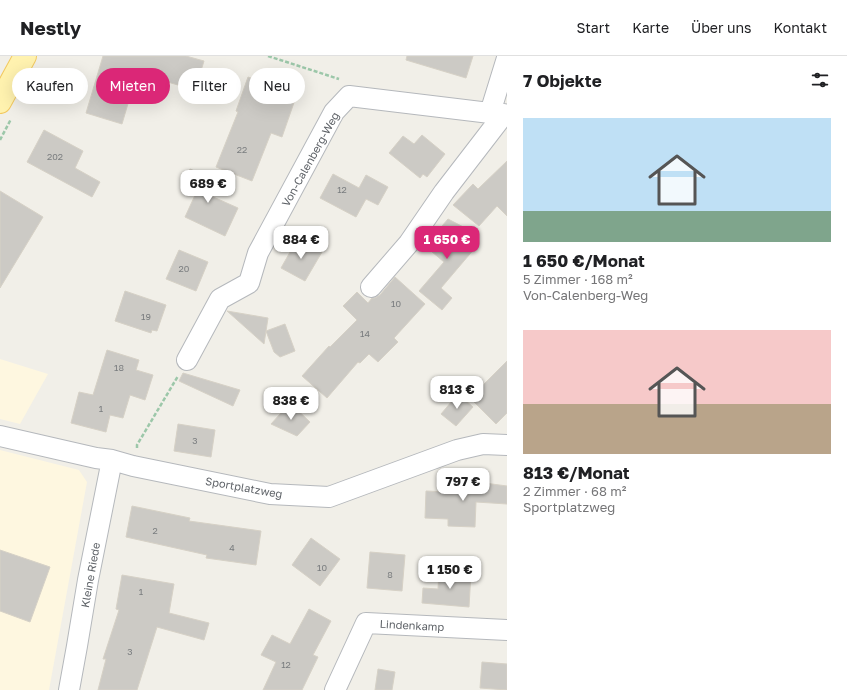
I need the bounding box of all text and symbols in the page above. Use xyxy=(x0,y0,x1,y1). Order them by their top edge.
text: Nestly xyxy=(20,16,81,39)
text: Start xyxy=(577,19,610,36)
text: Karte xyxy=(632,19,669,36)
text: Über uns xyxy=(691,19,751,36)
text: Kontakt xyxy=(773,19,827,36)
chip: Kaufen xyxy=(12,68,88,104)
chip: Mieten xyxy=(96,68,170,104)
chip: Filter xyxy=(178,68,241,104)
chip: Neu xyxy=(249,68,305,104)
icon: filters xyxy=(809,69,831,91)
text: 7 Objekte xyxy=(523,70,602,91)
street label: Von-Calenberg-Weg xyxy=(279,109,341,209)
house number: 22 xyxy=(237,144,247,155)
icon: home xyxy=(641,144,713,216)
house number: 202 xyxy=(47,151,63,162)
pin: 689 € xyxy=(180,170,236,204)
text: 689 € xyxy=(189,175,227,191)
house number: 12 xyxy=(337,184,347,195)
pin: 884 € xyxy=(273,226,329,260)
pin: 1 650 € xyxy=(410,226,484,260)
text: 884 € xyxy=(282,231,320,247)
text: 1 650 € xyxy=(424,231,471,247)
text: 1 650 €/Monat xyxy=(523,250,645,271)
house number: 20 xyxy=(179,263,190,274)
text: 5 Zimmer · 168 m² xyxy=(523,271,633,287)
text: Von-Calenberg-Weg xyxy=(523,287,648,303)
house number: 10 xyxy=(391,298,401,309)
house number: 19 xyxy=(141,311,151,322)
house number: 14 xyxy=(360,328,370,339)
icon: home xyxy=(641,356,713,428)
house number: 18 xyxy=(114,362,124,373)
pin: 813 € xyxy=(429,376,485,410)
text: 813 € xyxy=(439,381,475,397)
pin: 838 € xyxy=(263,387,319,421)
text: 838 € xyxy=(273,392,310,408)
house number: 1 xyxy=(99,403,104,414)
house number: 3 xyxy=(192,435,198,446)
text: 813 €/Monat xyxy=(523,462,630,483)
pin: 797 € xyxy=(435,468,491,502)
text: 797 € xyxy=(446,473,480,489)
street label: Sportplatzweg xyxy=(204,474,284,500)
text: 2 Zimmer · 68 m² xyxy=(523,483,626,499)
text: Sportplatzweg xyxy=(523,499,615,515)
house number: 2 xyxy=(152,525,158,536)
street label: Kleine Riede xyxy=(78,541,102,609)
house number: 4 xyxy=(229,542,235,553)
pin: 1 150 € xyxy=(413,556,487,590)
text: 1 150 € xyxy=(427,561,473,577)
house number: 10 xyxy=(317,562,327,573)
house number: 8 xyxy=(387,569,393,580)
house number: 1 xyxy=(139,586,144,597)
street label: Lindenkamp xyxy=(379,617,445,633)
house number: 3 xyxy=(127,646,133,657)
house number: 12 xyxy=(281,659,291,670)

